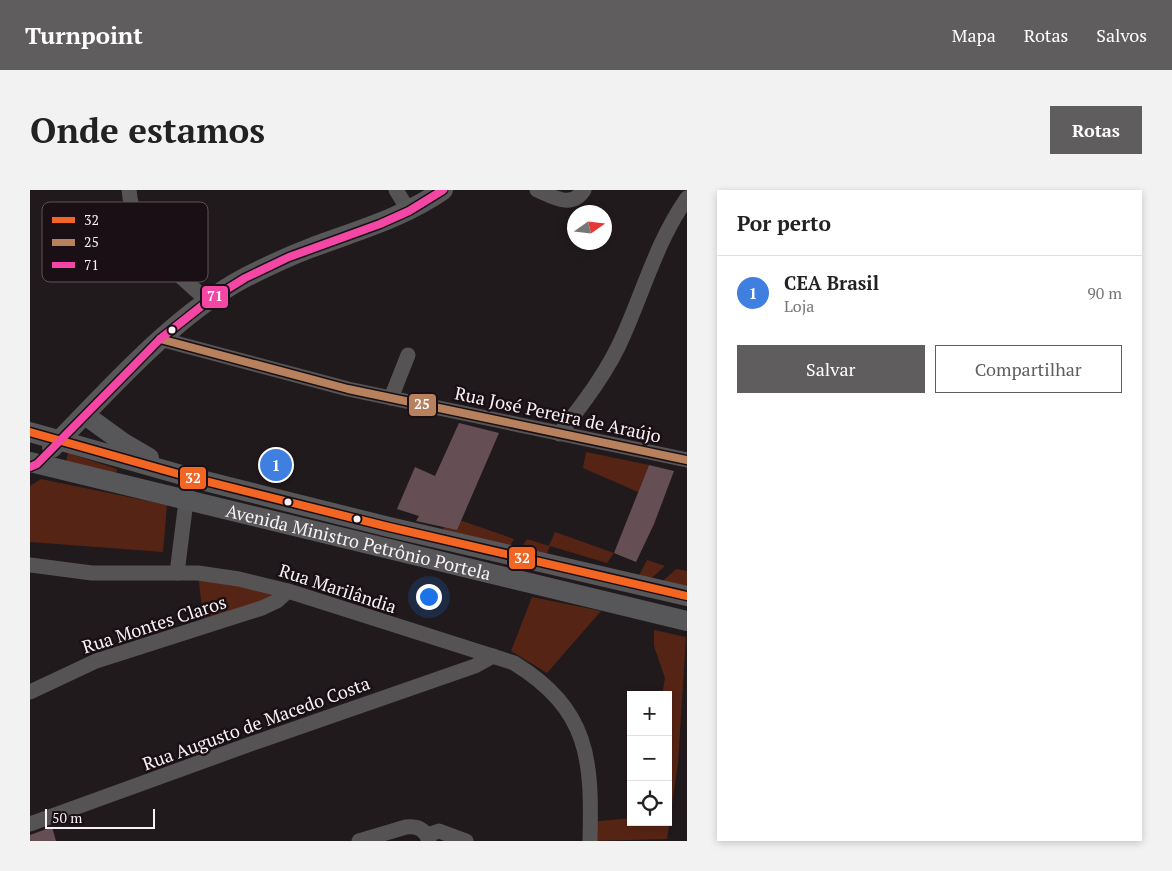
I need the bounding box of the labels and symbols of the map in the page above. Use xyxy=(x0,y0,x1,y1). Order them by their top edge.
legend xyxy=(42,202,208,282)
north arrow xyxy=(567,205,612,250)
text: 32 xyxy=(84,210,99,229)
text: 25 xyxy=(84,232,99,251)
text: 71 xyxy=(84,255,99,274)
line badge: 71 xyxy=(201,285,229,309)
text: 71 xyxy=(207,286,223,305)
unlabelled marker xyxy=(167,325,177,335)
street label: Rua José Pereira de Araújo xyxy=(453,380,663,448)
line badge: 25 xyxy=(408,393,437,417)
text: 25 xyxy=(414,394,430,413)
pin: 1 xyxy=(260,446,292,484)
line badge: 32 xyxy=(179,466,207,490)
text: 32 xyxy=(185,468,201,487)
unlabelled marker xyxy=(283,497,293,507)
street label: Avenida Ministro Petrônio Portela xyxy=(223,498,494,585)
unlabelled marker xyxy=(352,514,362,524)
line badge: 32 xyxy=(508,546,536,570)
text: 32 xyxy=(514,548,530,567)
street label: Rua Marilândia xyxy=(276,558,400,618)
your location xyxy=(416,584,442,610)
street label: Rua Montes Claros xyxy=(79,589,229,659)
street label: Rua Augusto de Macedo Costa xyxy=(139,671,373,775)
scale bar xyxy=(45,806,155,829)

